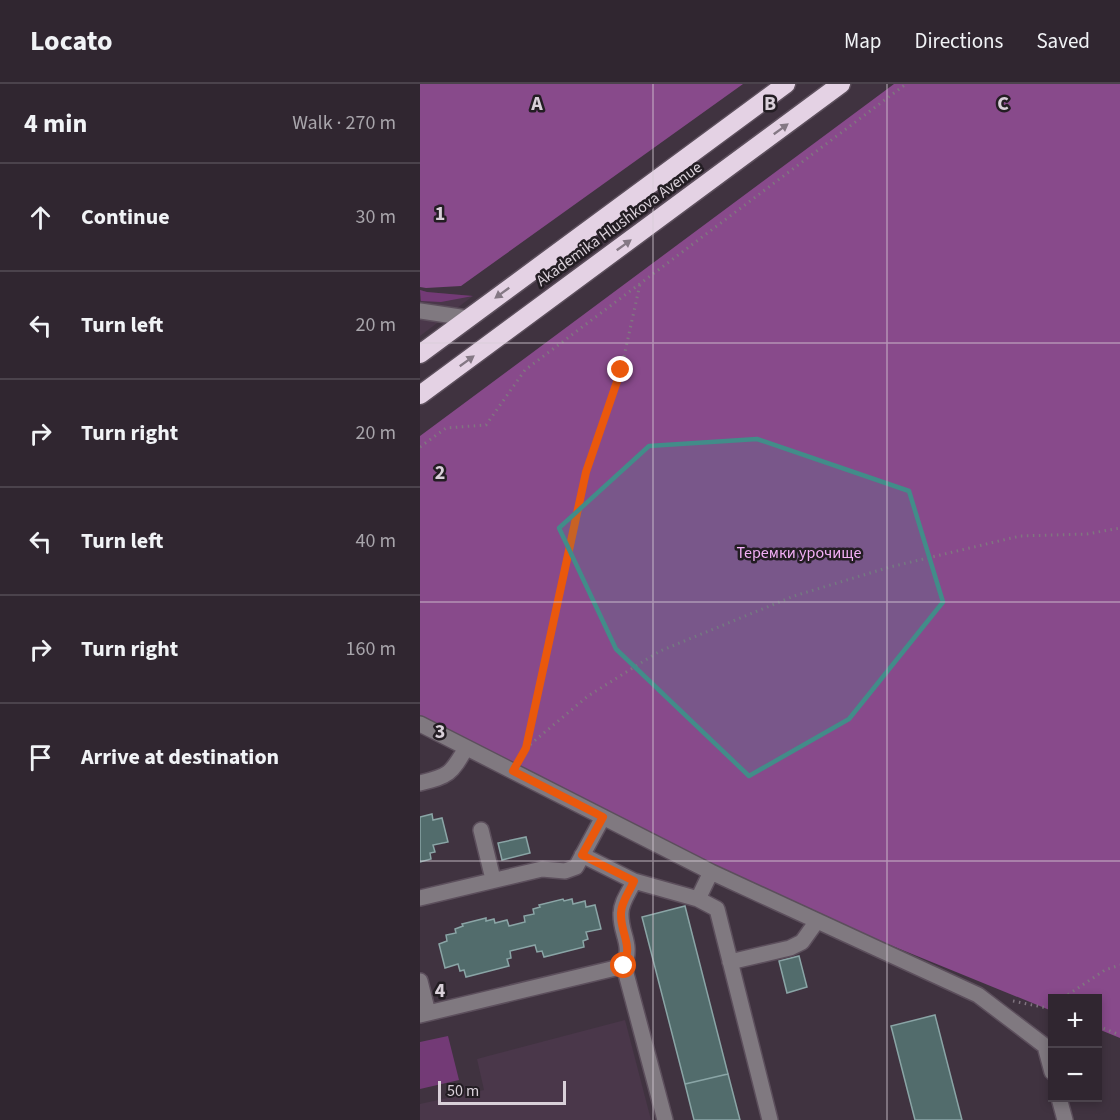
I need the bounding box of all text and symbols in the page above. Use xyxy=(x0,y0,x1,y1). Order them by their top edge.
text: Locato xyxy=(30,21,112,61)
text: Map xyxy=(844,26,882,56)
text: Directions xyxy=(915,26,1003,56)
text: Saved xyxy=(1036,26,1090,56)
text: A xyxy=(530,90,543,118)
text: B xyxy=(764,90,776,118)
text: C xyxy=(997,90,1009,118)
text: 4 min xyxy=(24,105,87,142)
text: Walk · 270 m xyxy=(292,109,396,137)
one-way arrow xyxy=(772,123,788,135)
street label: Akademika Hlushkova Avenue xyxy=(532,156,706,292)
text: 1 xyxy=(435,200,445,228)
icon: ahead xyxy=(24,201,57,234)
text: Continue xyxy=(81,201,170,233)
text: 30 m xyxy=(356,203,396,231)
one-way arrow xyxy=(615,239,631,251)
one-way arrow xyxy=(495,287,511,299)
icon: left xyxy=(24,309,57,342)
text: Turn left xyxy=(81,309,163,341)
text: 20 m xyxy=(356,311,396,339)
one-way arrow xyxy=(459,354,475,367)
route end xyxy=(607,356,633,382)
icon: right xyxy=(24,417,57,450)
text: Turn right xyxy=(81,417,178,449)
text: 20 m xyxy=(356,419,396,447)
text: 2 xyxy=(435,459,445,487)
icon: left xyxy=(24,525,57,558)
text: Turn left xyxy=(81,525,163,557)
text: 40 m xyxy=(356,527,396,555)
park label: Теремки урочище xyxy=(737,542,862,564)
icon: right xyxy=(24,633,57,666)
text: Turn right xyxy=(81,633,178,665)
text: 160 m xyxy=(346,635,396,663)
text: 3 xyxy=(435,718,445,746)
icon: arrive xyxy=(24,741,57,774)
text: Arrive at destination xyxy=(81,741,279,773)
route start xyxy=(610,952,636,978)
text: 4 xyxy=(435,977,446,1005)
map controls xyxy=(1048,994,1102,1102)
button: + xyxy=(1048,994,1102,1048)
button: − xyxy=(1048,1048,1102,1102)
scale bar xyxy=(438,1078,566,1106)
text: 50 m xyxy=(447,1080,479,1102)

